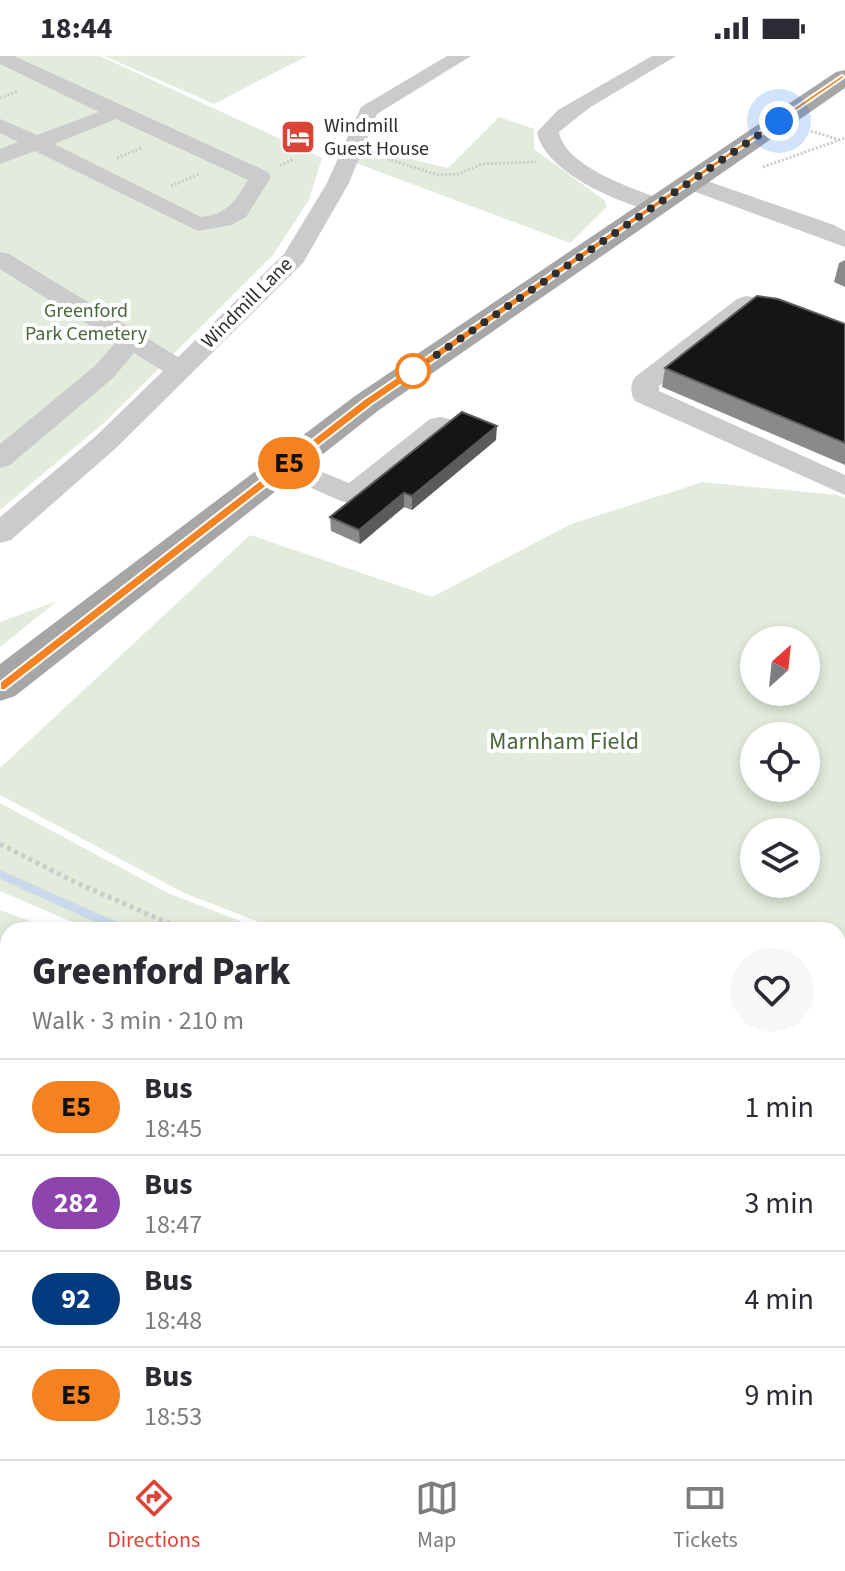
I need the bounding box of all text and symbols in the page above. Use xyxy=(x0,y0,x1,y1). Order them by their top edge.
text: 18:44 xyxy=(40,7,112,50)
your location xyxy=(759,101,799,141)
place label: Windmill Guest House xyxy=(324,112,429,163)
hotel icon: Windmill Guest House xyxy=(279,118,317,156)
street label: Windmill Lane xyxy=(195,251,299,355)
park label: Greenford Park Cemetery xyxy=(25,297,148,348)
unlabelled marker xyxy=(396,354,430,388)
line badge: E5 xyxy=(253,437,325,489)
text: E5 xyxy=(274,443,304,483)
north arrow xyxy=(740,626,820,706)
map controls xyxy=(740,626,820,898)
button: locate xyxy=(740,722,820,802)
park label: Marnham Field xyxy=(489,724,639,759)
button: layers xyxy=(740,818,820,898)
text: Greenford Park xyxy=(32,945,290,999)
button: heart xyxy=(730,948,814,1032)
text: Walk · 3 min · 210 m xyxy=(32,1002,244,1039)
text: Bus xyxy=(144,1067,192,1110)
text: 1 min xyxy=(744,1086,814,1129)
text: E5 xyxy=(61,1087,91,1127)
text: 18:45 xyxy=(144,1110,202,1147)
text: Bus xyxy=(144,1163,192,1206)
text: 3 min xyxy=(744,1182,814,1225)
text: 282 xyxy=(54,1183,98,1223)
text: 18:47 xyxy=(144,1206,202,1243)
text: Bus xyxy=(144,1259,192,1302)
text: 4 min xyxy=(744,1278,814,1321)
text: 92 xyxy=(61,1279,91,1319)
text: 18:48 xyxy=(144,1302,202,1339)
text: Bus xyxy=(144,1355,192,1398)
text: 9 min xyxy=(744,1374,814,1417)
text: E5 xyxy=(61,1375,91,1415)
text: 18:53 xyxy=(144,1398,202,1435)
tab: Directions xyxy=(107,1476,200,1556)
tab: Map xyxy=(415,1476,459,1556)
tab: Tickets xyxy=(673,1476,738,1556)

